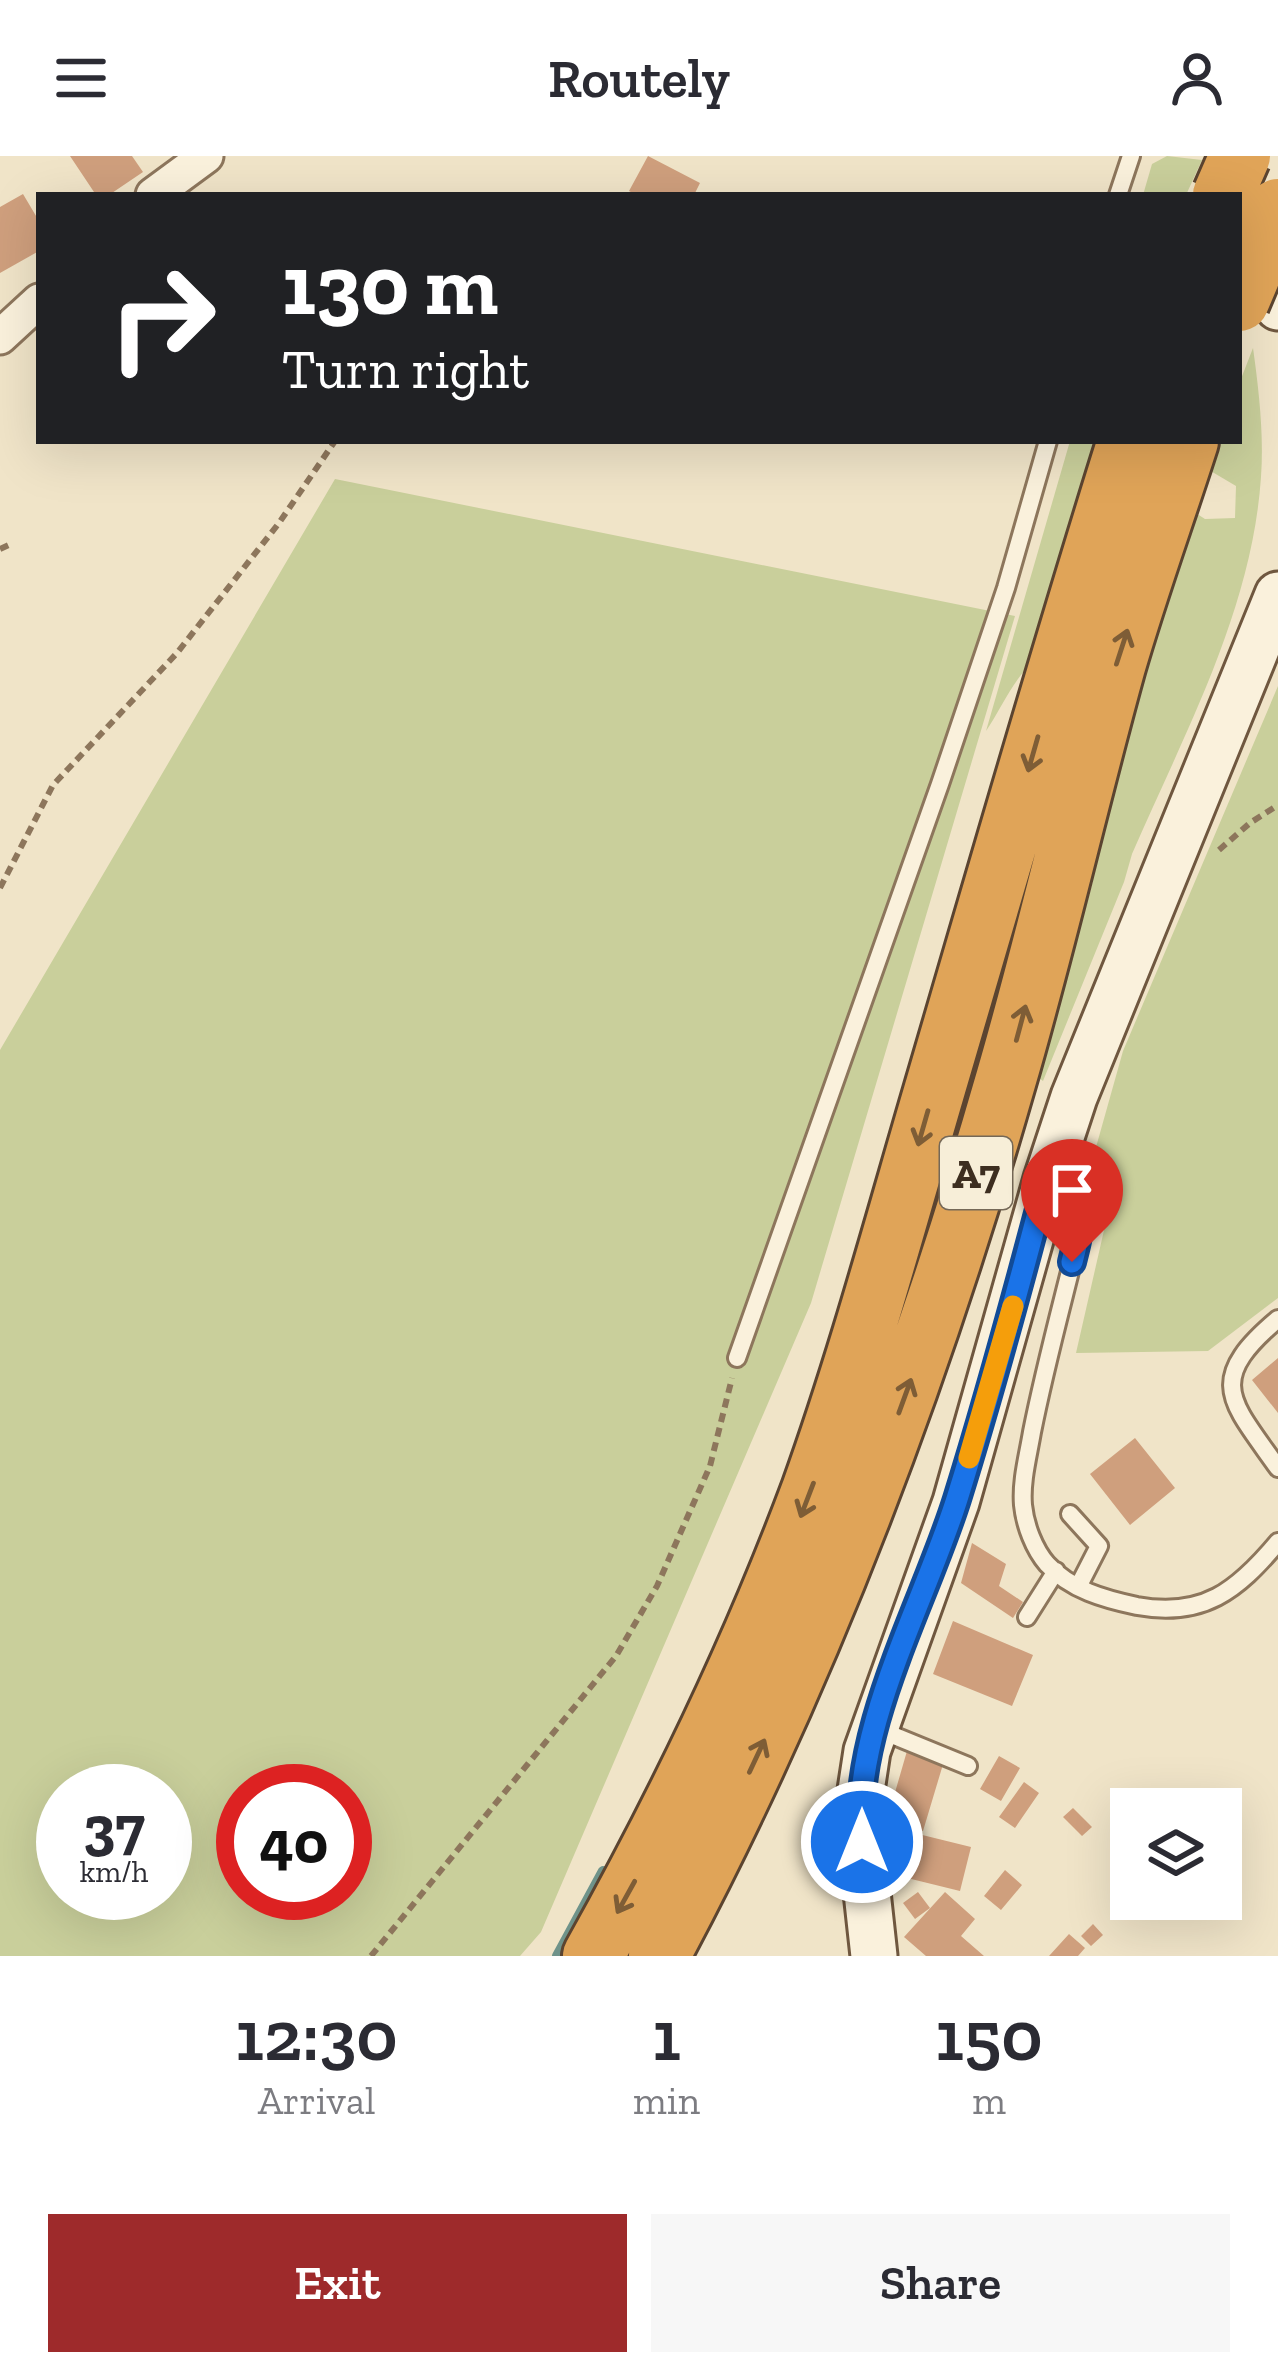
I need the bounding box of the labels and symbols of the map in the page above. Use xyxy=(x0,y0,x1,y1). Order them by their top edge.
one-way arrow xyxy=(1112,629,1134,667)
one-way arrow xyxy=(1021,734,1043,772)
one-way arrow xyxy=(1011,1005,1033,1043)
one-way arrow xyxy=(911,1108,933,1146)
road number: A7 xyxy=(940,1137,1012,1209)
pin xyxy=(1021,1139,1123,1262)
one-way arrow xyxy=(896,1378,917,1415)
one-way arrow xyxy=(795,1481,817,1518)
one-way arrow xyxy=(748,1739,770,1775)
speed limit sign: 40 xyxy=(216,1764,372,1920)
position arrow xyxy=(799,1779,925,1905)
one-way arrow xyxy=(613,1879,637,1914)

